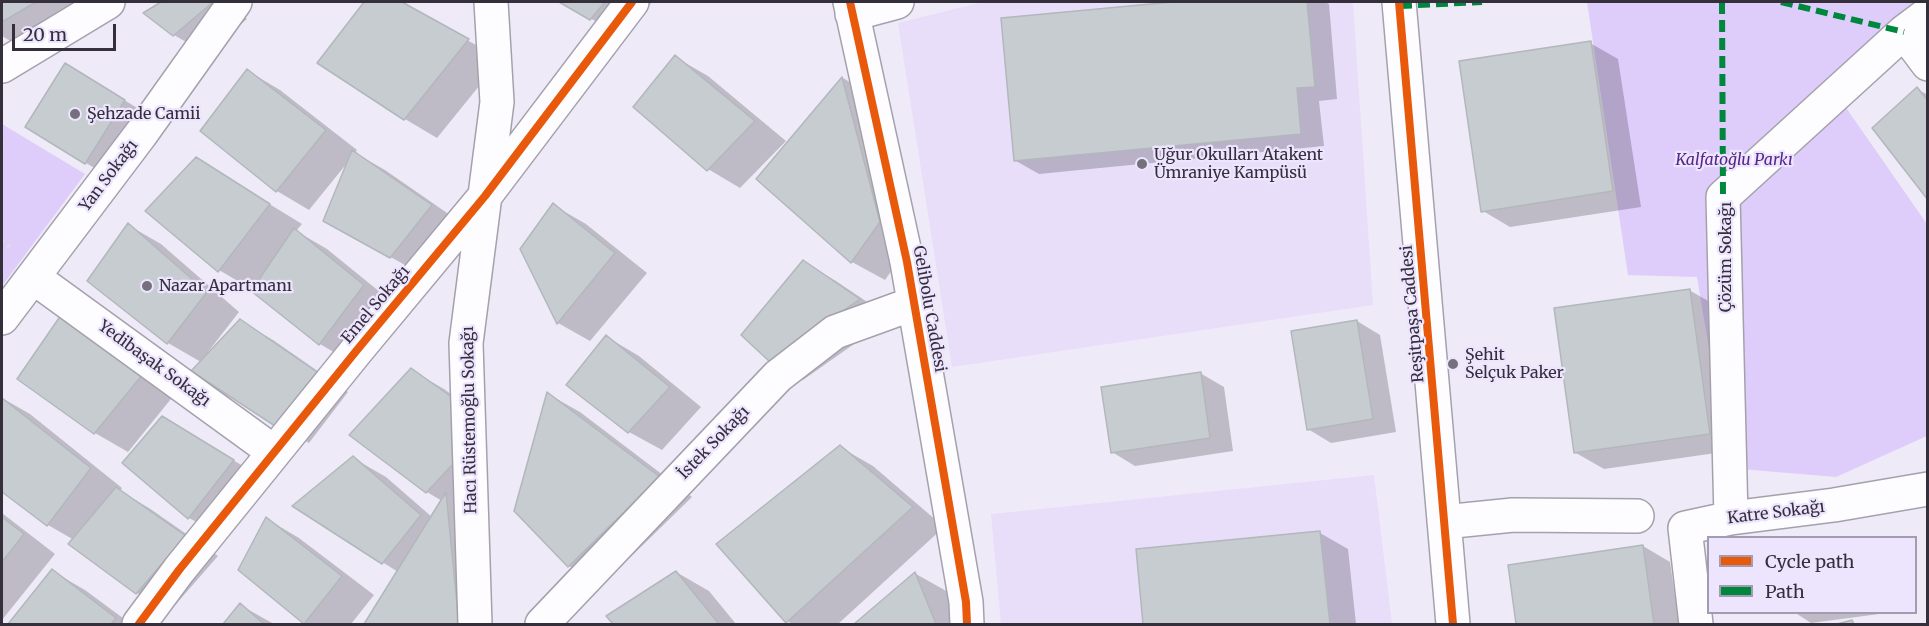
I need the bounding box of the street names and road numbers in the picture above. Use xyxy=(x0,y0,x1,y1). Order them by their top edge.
street label: Yan Sokağı xyxy=(76,136,142,216)
street label: Çözüm Sokağı xyxy=(1716,202,1736,312)
street label: Gelibolu Caddesi xyxy=(908,244,950,374)
street label: Reşitpaşa Caddesi xyxy=(1397,245,1429,383)
street label: Emel Sokağı xyxy=(338,262,414,348)
street label: Yedibaşak Sokağı xyxy=(94,317,214,411)
street label: Hacı Rüstemoğlu Sokağı xyxy=(459,326,481,514)
street label: İstek Sokağı xyxy=(674,402,754,484)
street label: Katre Sokağı xyxy=(1726,498,1826,528)

